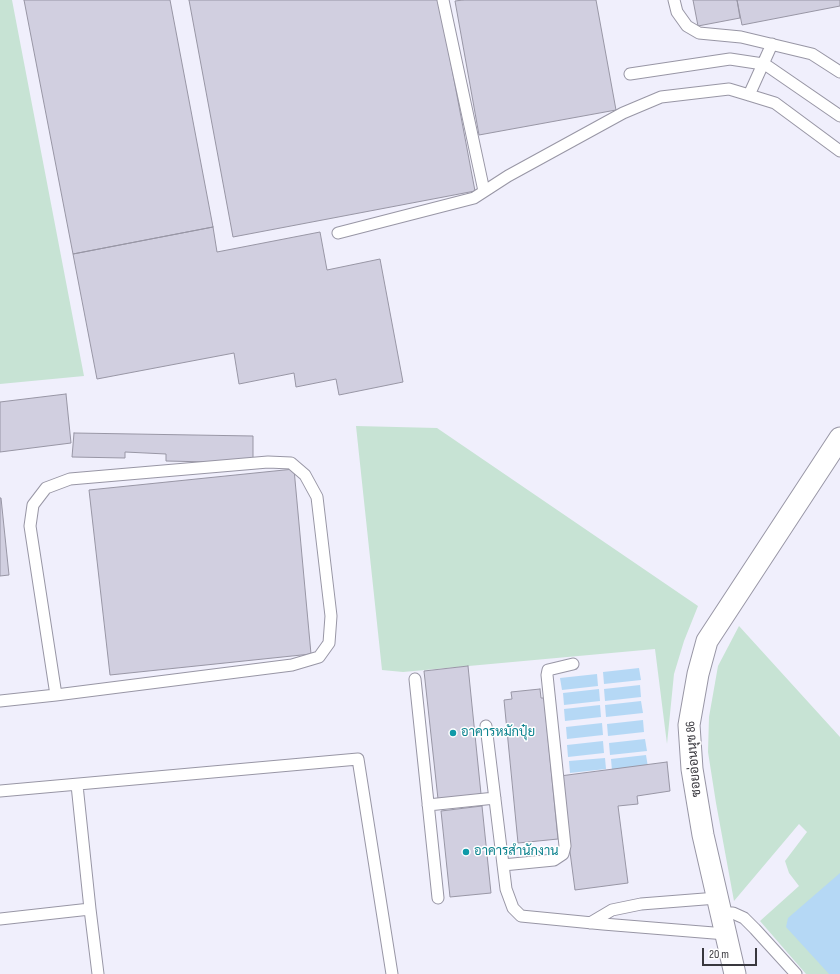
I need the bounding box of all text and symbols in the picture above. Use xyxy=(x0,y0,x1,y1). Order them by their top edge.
street label: ซอยอ่อนนุช 86 xyxy=(683,720,705,798)
place label: อาคารหมักปุ๋ย xyxy=(461,725,535,741)
marker: อาคารหมักปุ๋ย xyxy=(448,728,458,738)
place label: อาคารสำนักงาน xyxy=(474,844,558,860)
marker: อาคารสำนักงาน xyxy=(461,847,471,857)
scale bar xyxy=(704,940,759,966)
text: 20 m xyxy=(709,947,729,962)

